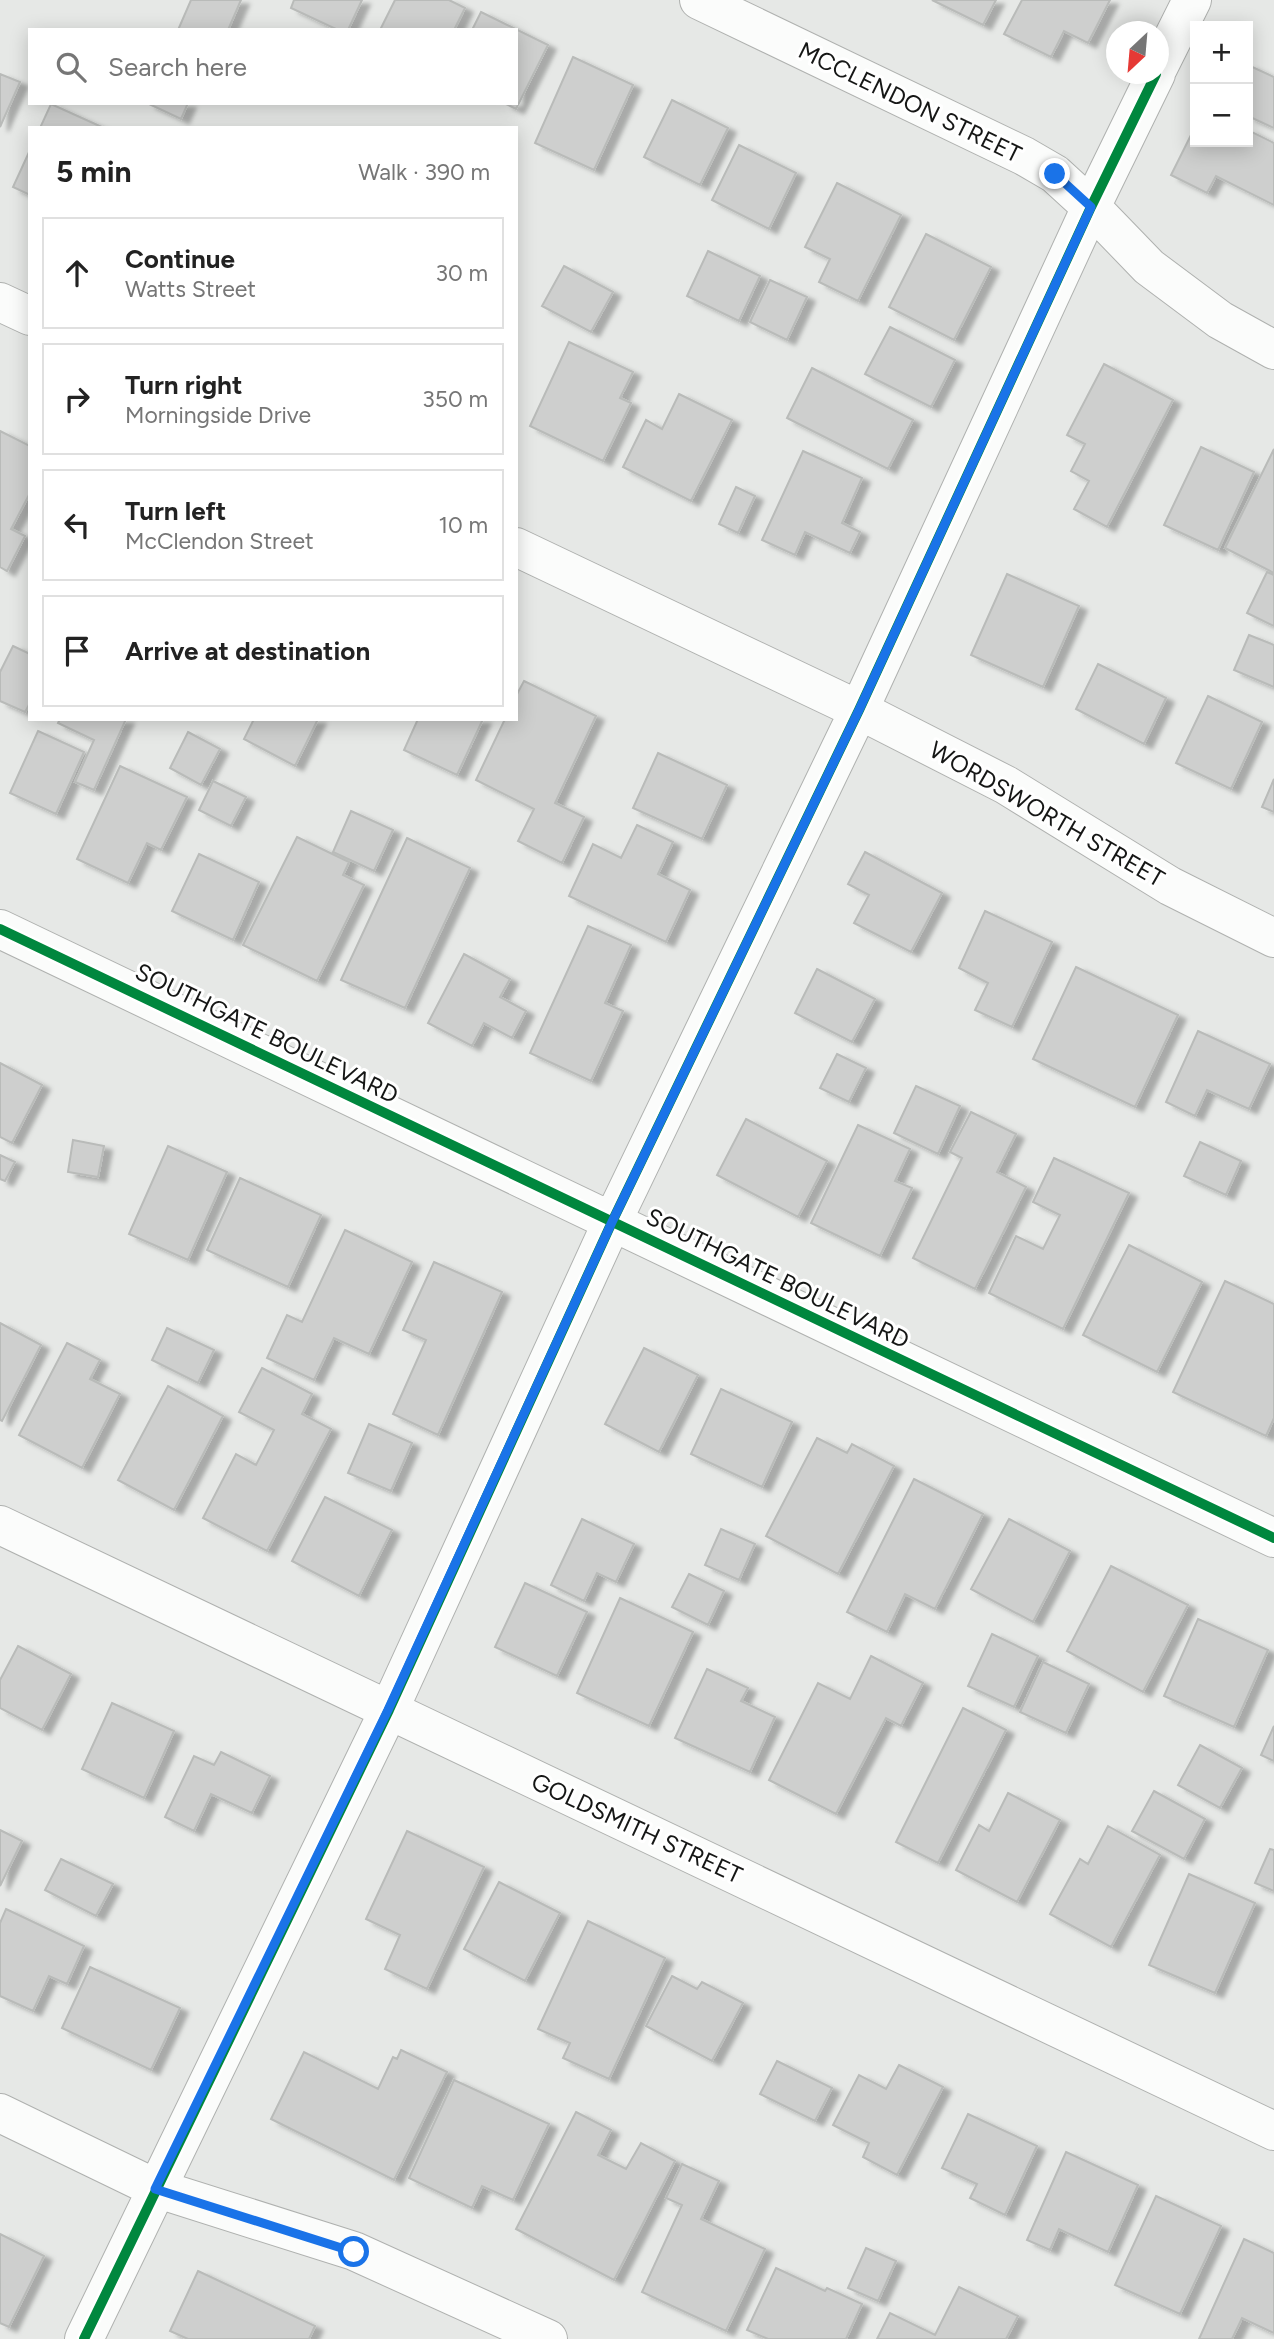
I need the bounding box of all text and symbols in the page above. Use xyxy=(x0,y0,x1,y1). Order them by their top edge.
north arrow xyxy=(1106,21,1169,84)
map controls xyxy=(1190,21,1253,147)
button: + xyxy=(1190,21,1253,84)
search box xyxy=(28,28,518,105)
street label: MCCLENDON STREET xyxy=(794,35,1026,169)
icon: search xyxy=(52,48,90,86)
text: Search here xyxy=(108,51,247,83)
button: − xyxy=(1190,84,1253,147)
text: 5 min xyxy=(56,153,132,190)
text: Walk · 390 m xyxy=(358,158,490,186)
route end xyxy=(1039,158,1070,189)
text: Continue xyxy=(125,243,235,275)
icon: ahead xyxy=(58,254,96,292)
text: 30 m xyxy=(435,259,488,287)
text: Watts Street xyxy=(125,275,256,303)
text: Turn right xyxy=(125,369,242,401)
icon: right xyxy=(58,380,96,418)
text: 350 m xyxy=(422,385,488,413)
text: Morningside Drive xyxy=(125,401,311,429)
text: Turn left xyxy=(125,495,226,527)
icon: left xyxy=(58,506,96,544)
text: 10 m xyxy=(439,511,488,539)
text: McClendon Street xyxy=(125,527,314,555)
icon: arrive xyxy=(58,632,96,670)
text: Arrive at destination xyxy=(125,635,370,667)
street label: WORDSWORTH STREET xyxy=(924,735,1170,893)
street label: SOUTHGATE BOULEVARD xyxy=(131,957,403,1109)
street label: SOUTHGATE BOULEVARD xyxy=(642,1202,914,1354)
street label: GOLDSMITH STREET xyxy=(527,1766,747,1890)
route start xyxy=(338,2236,369,2267)

